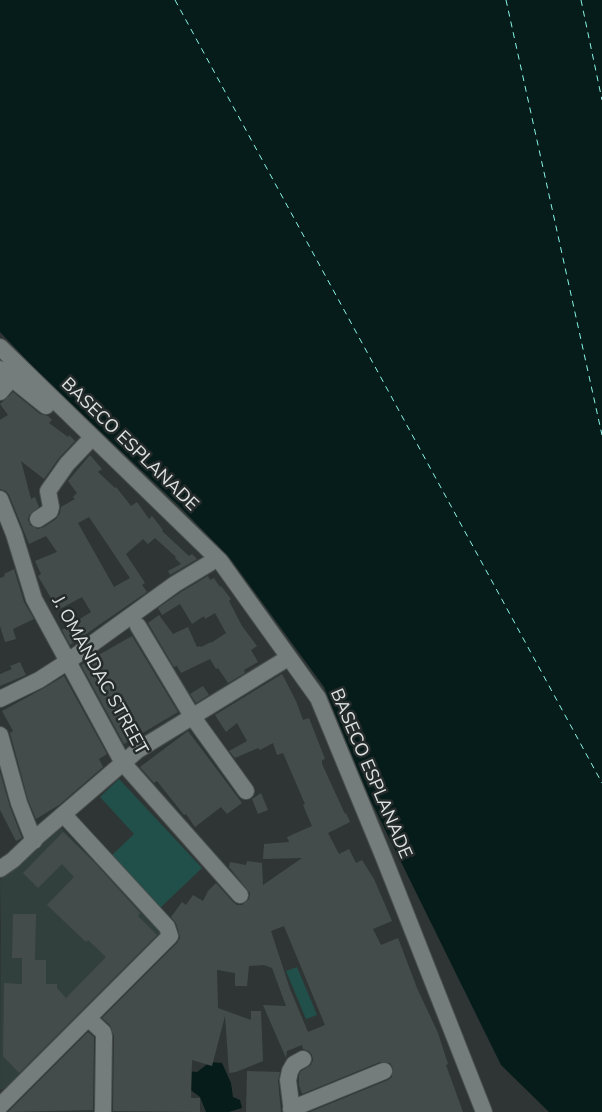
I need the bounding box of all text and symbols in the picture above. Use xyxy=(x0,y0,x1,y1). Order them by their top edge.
street label: BASECO ESPLANADE xyxy=(56,374,202,516)
street label: J. OMANDAC STREET xyxy=(46,593,152,759)
street label: BASECO ESPLANADE xyxy=(324,686,416,862)

